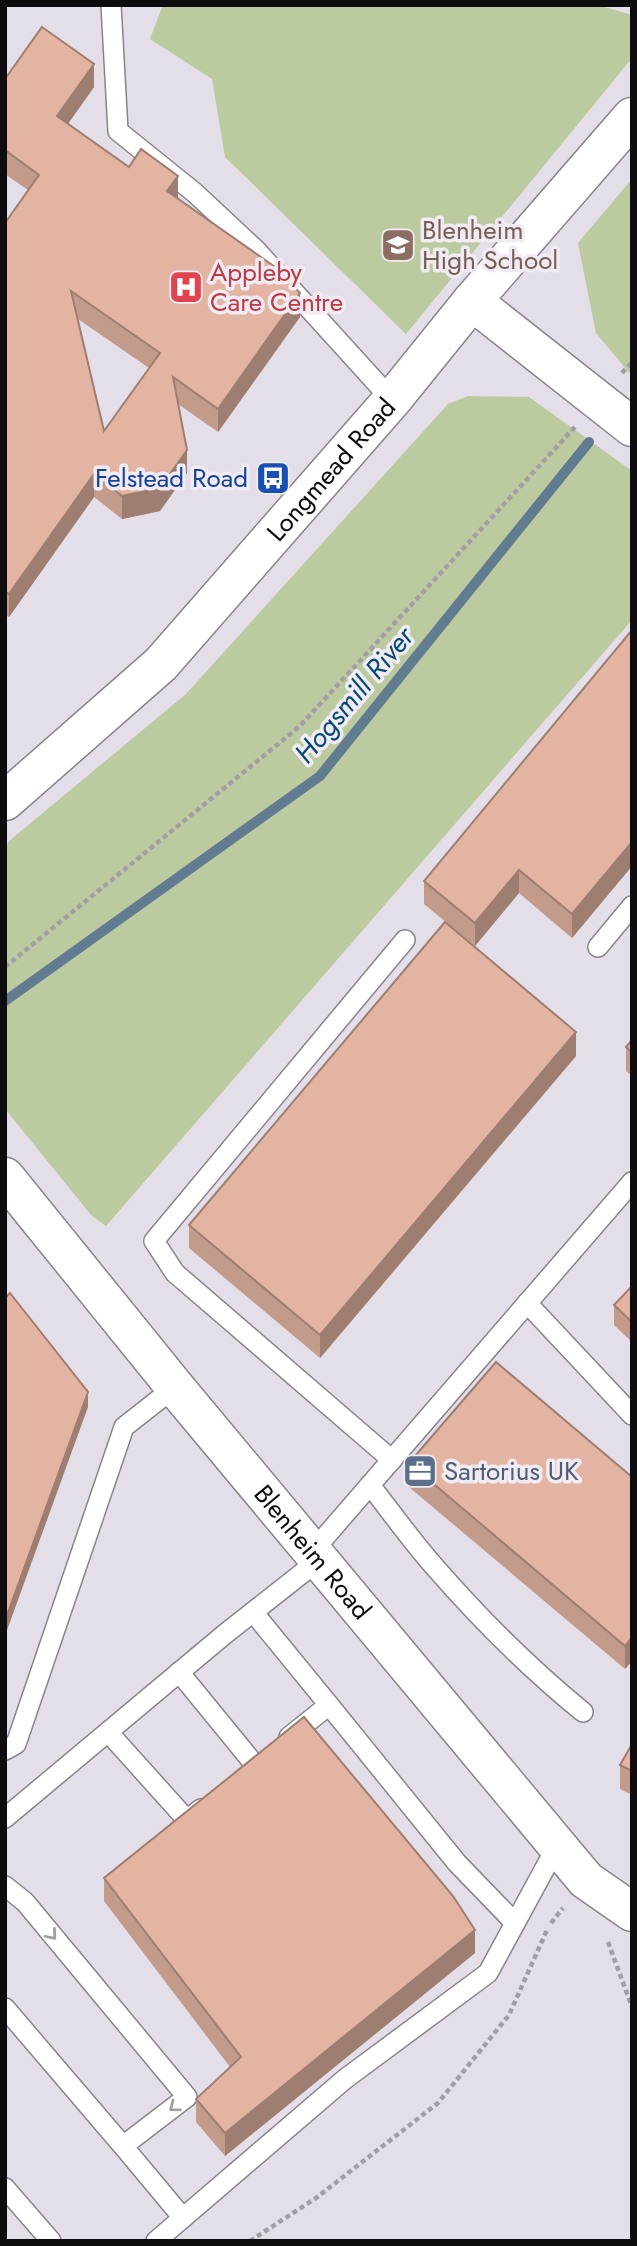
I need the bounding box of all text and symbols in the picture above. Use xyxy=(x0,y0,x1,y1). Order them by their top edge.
place label: Blenheim High School xyxy=(422,211,558,279)
school or university icon: Blenheim High School xyxy=(379,226,417,264)
place label: Appleby Care Centre xyxy=(210,253,343,321)
hospital icon: Appleby Care Centre xyxy=(167,268,205,306)
street label: Longmead Road xyxy=(258,390,404,550)
place label: Felstead Road xyxy=(95,459,248,497)
bus stop icon: Felstead Road xyxy=(254,459,292,497)
water label: Hogsmill River xyxy=(285,617,424,772)
office icon: Sartorius UK xyxy=(401,1452,439,1490)
place label: Sartorius UK xyxy=(444,1452,579,1490)
street label: Blenheim Road xyxy=(245,1476,380,1628)
one-way arrow xyxy=(44,1927,56,1940)
one-way arrow xyxy=(169,2099,181,2112)

